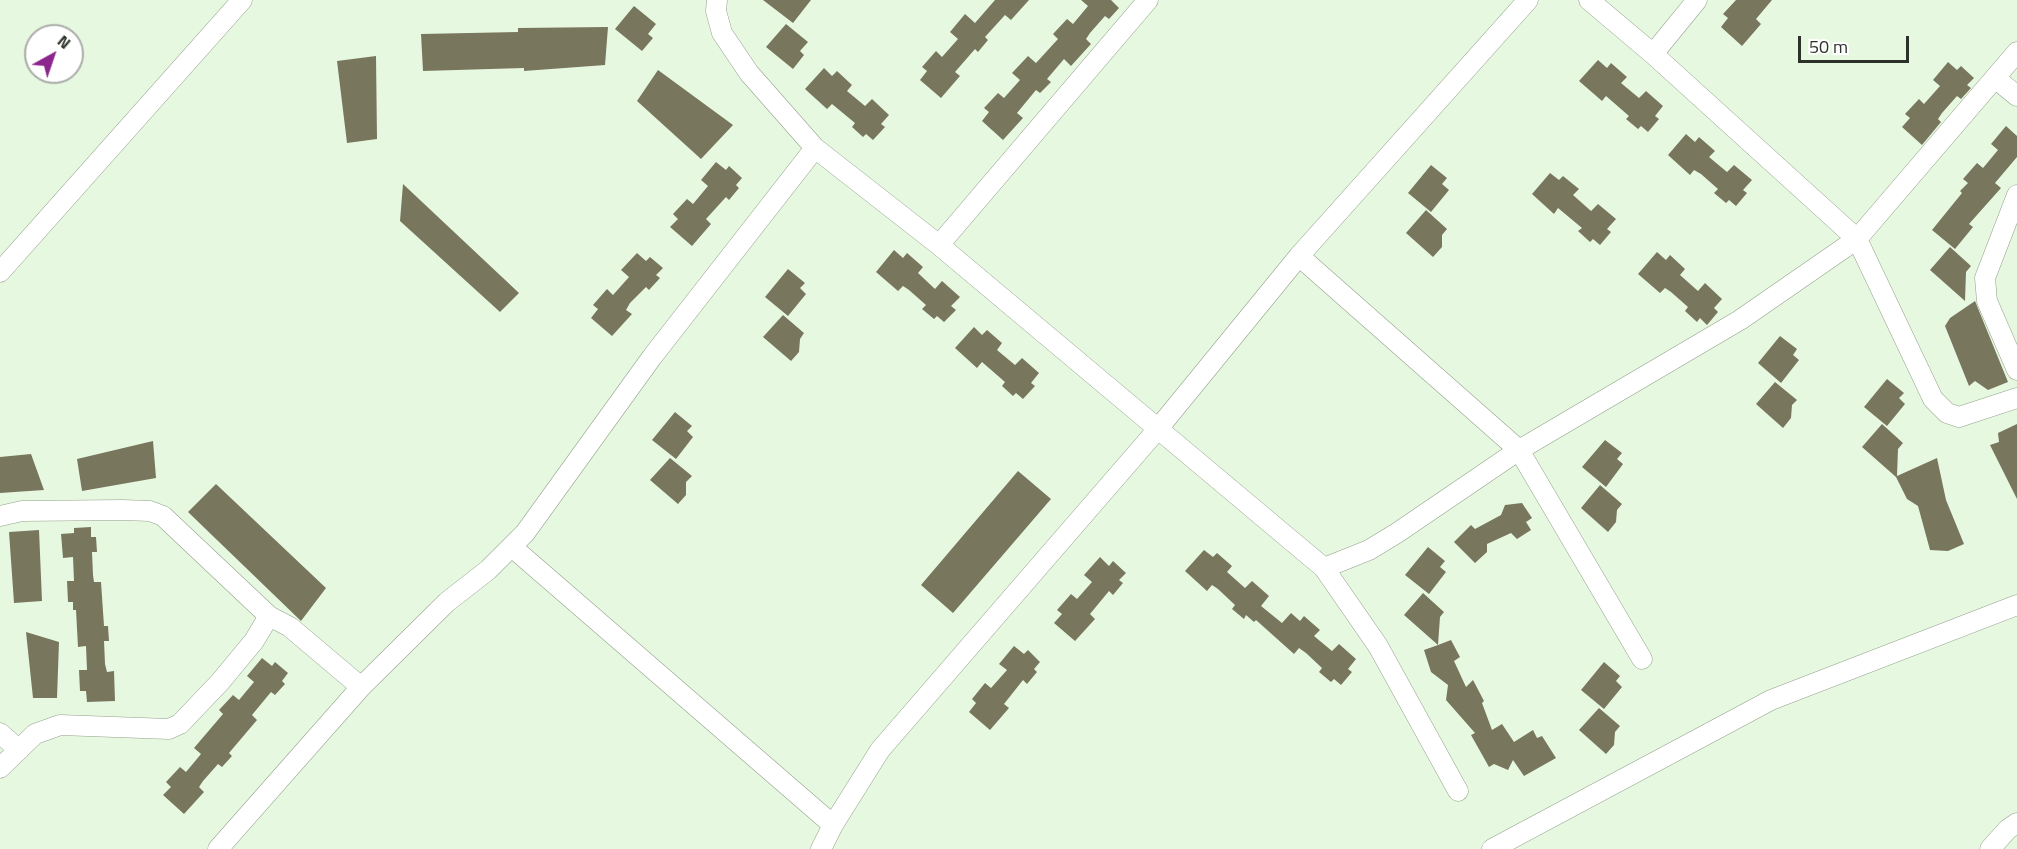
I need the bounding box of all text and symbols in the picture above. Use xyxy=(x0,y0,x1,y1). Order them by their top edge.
north arrow xyxy=(24,24,84,84)
scale bar xyxy=(1801,24,1912,62)
text: N xyxy=(52,29,76,55)
text: 50 m xyxy=(1809,33,1848,60)

